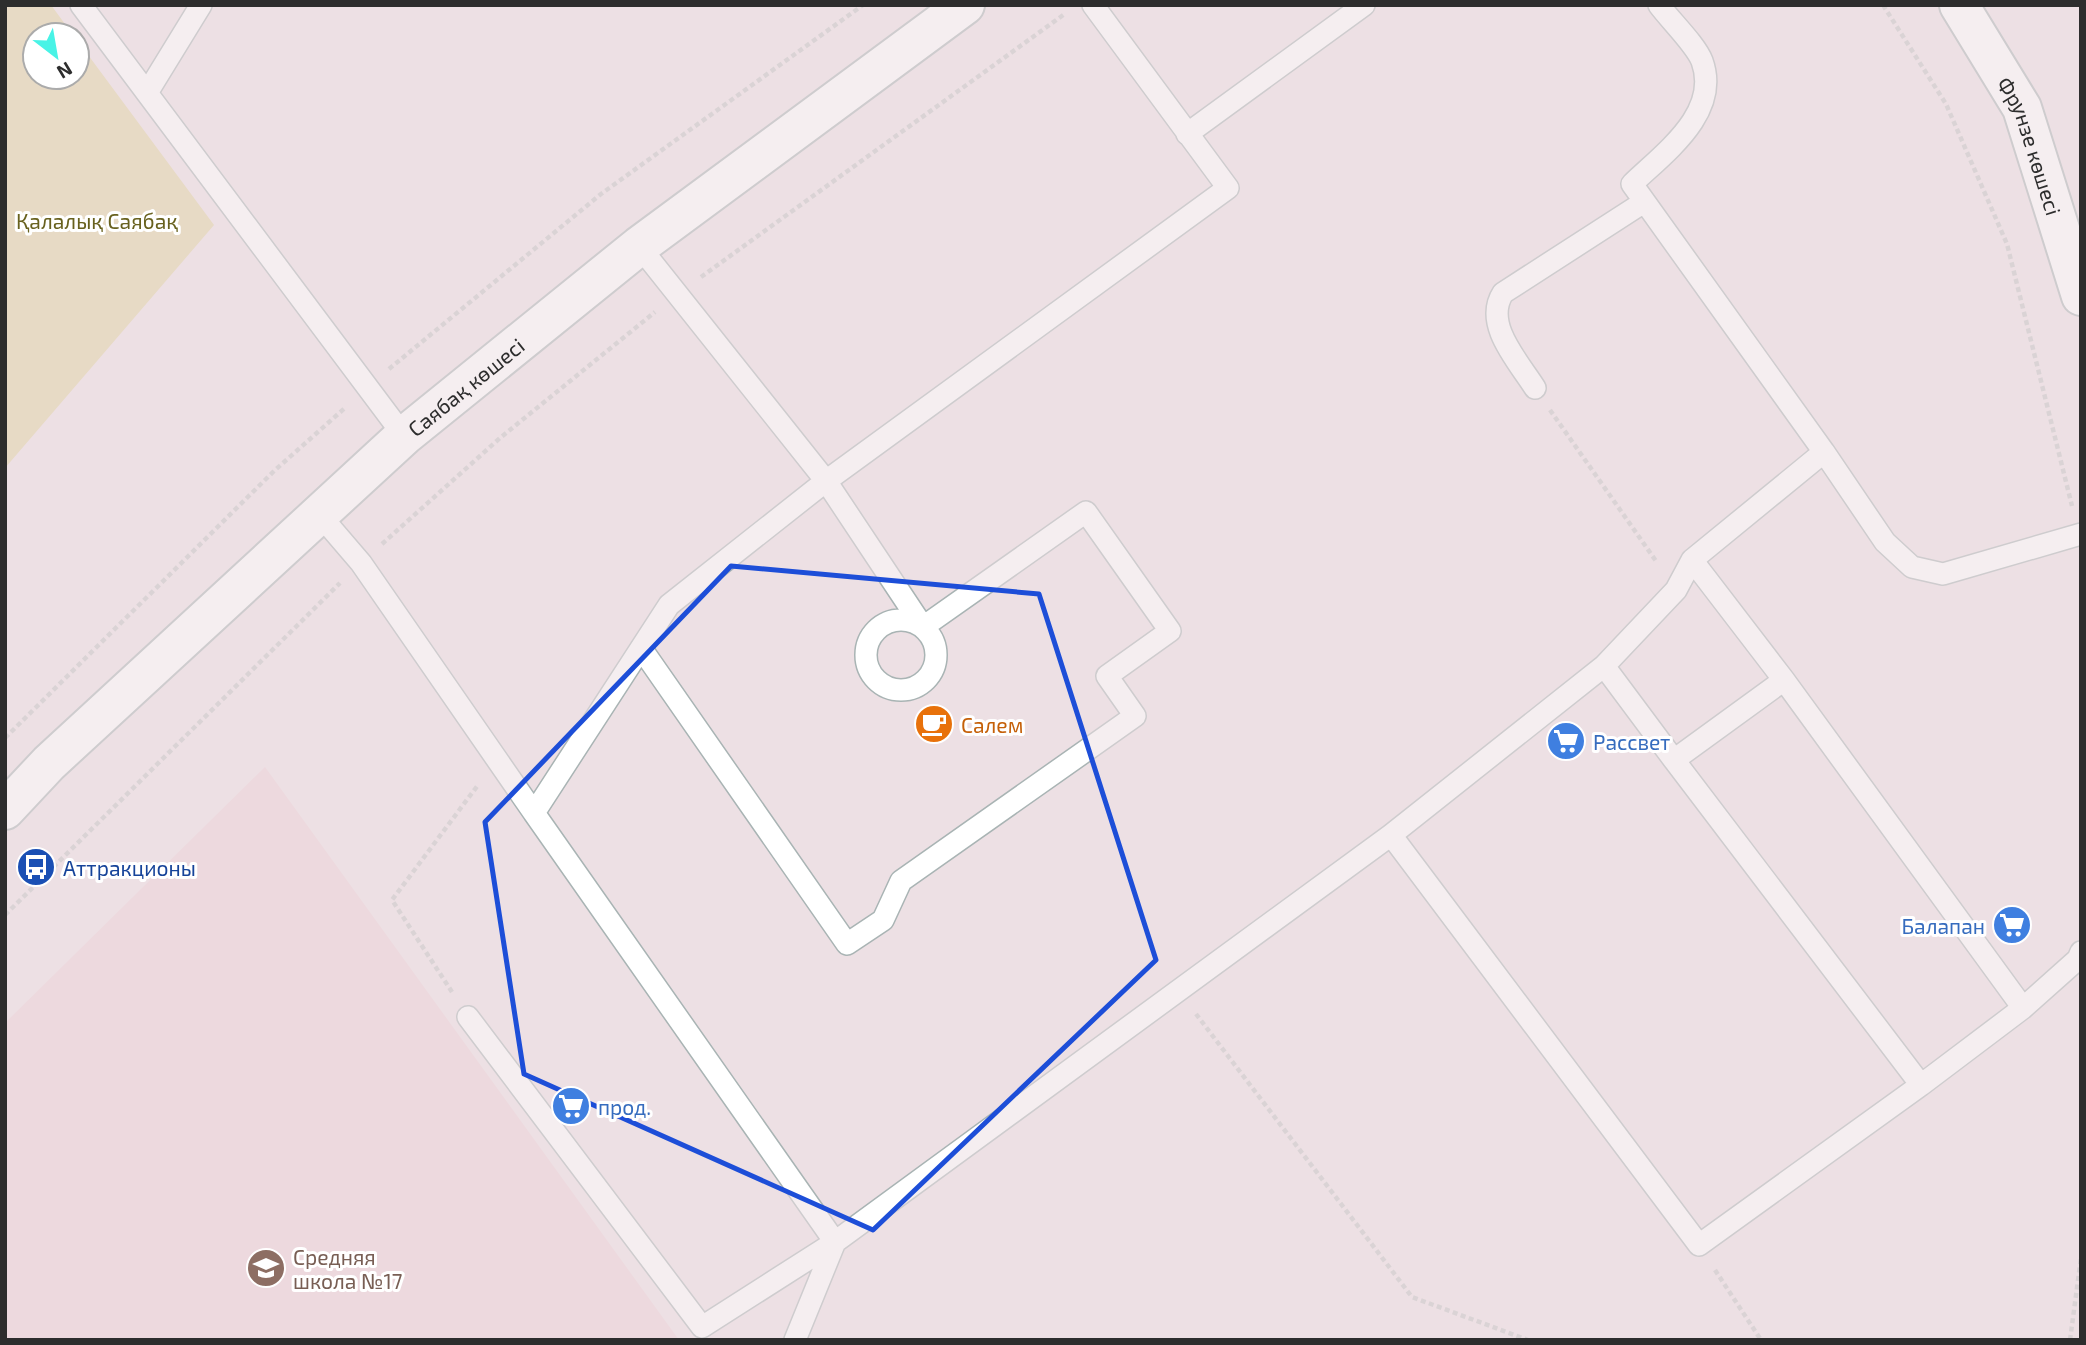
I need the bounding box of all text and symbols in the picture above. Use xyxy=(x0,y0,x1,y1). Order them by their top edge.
north arrow xyxy=(21,21,91,91)
text: N xyxy=(53,58,77,84)
street label: Фрунзе көшесі xyxy=(1993,72,2067,218)
park label: Қалалық Саябақ xyxy=(16,208,178,233)
street label: Саябақ көшесі xyxy=(402,332,528,441)
cafe icon: Салем xyxy=(913,703,955,745)
place label: Салем xyxy=(961,712,1023,737)
supermarket icon: Рассвет xyxy=(1545,720,1587,762)
place label: Рассвет xyxy=(1593,729,1670,754)
bus stop icon: Аттракционы xyxy=(15,846,57,888)
place label: Аттракционы xyxy=(63,855,196,880)
supermarket icon: Балапан xyxy=(1991,904,2033,946)
place label: Балапан xyxy=(1902,913,1985,938)
supermarket icon: прод. xyxy=(550,1085,592,1127)
place label: прод. xyxy=(598,1094,651,1119)
place label: Средняя школа №17 xyxy=(293,1244,403,1293)
school or university icon: Средняя школа №17 xyxy=(245,1247,287,1289)

